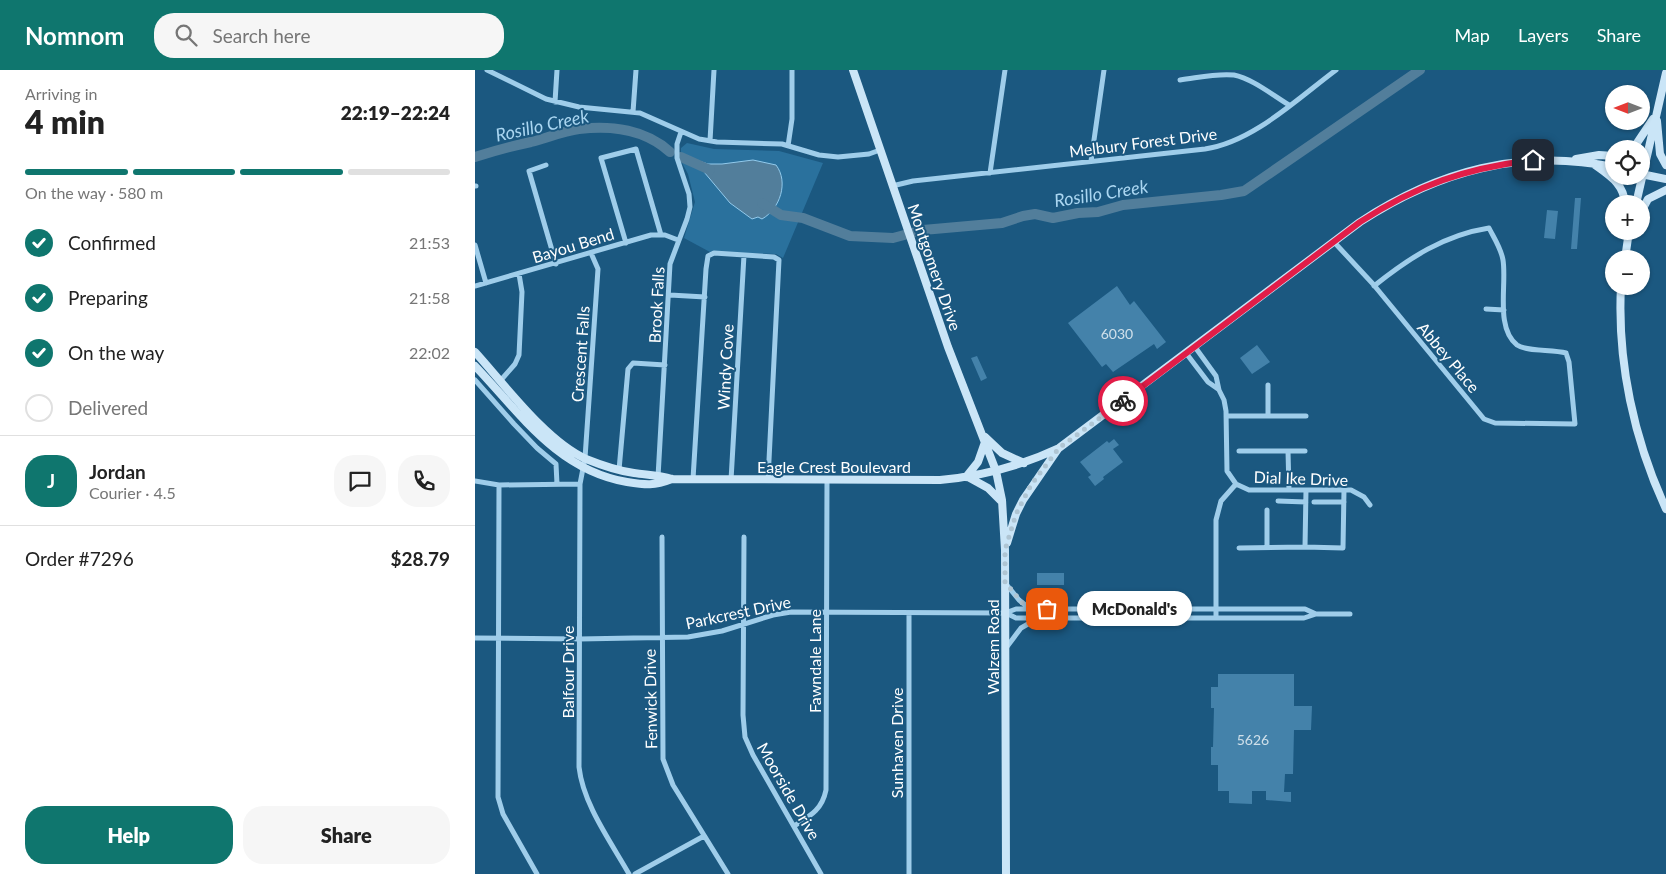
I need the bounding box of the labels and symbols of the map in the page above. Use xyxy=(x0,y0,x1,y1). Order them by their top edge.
north arrow xyxy=(1605,85,1650,130)
water label: Rosillo Creek xyxy=(493,104,591,146)
street label: Melbury Forest Drive xyxy=(1068,124,1218,160)
pin xyxy=(1512,139,1554,181)
water label: Rosillo Creek xyxy=(1052,175,1150,211)
street label: Montgomery Drive xyxy=(904,201,966,333)
street label: Bayou Bend xyxy=(530,224,616,266)
street label: Brook Falls xyxy=(645,266,667,344)
street label: Crescent Falls xyxy=(567,305,593,403)
street label: Abbey Place xyxy=(1414,318,1484,396)
street label: Windy Cove xyxy=(713,324,737,410)
house number: 6030 xyxy=(1101,325,1133,342)
courier xyxy=(1098,376,1148,426)
street label: Eagle Crest Boulevard xyxy=(757,457,911,476)
street label: Dial Ike Drive xyxy=(1253,467,1349,489)
pin xyxy=(1026,588,1068,630)
street label: Parkcrest Drive xyxy=(684,592,792,632)
callout: McDonald's xyxy=(1077,592,1192,626)
street label: Walzem Road xyxy=(983,599,1002,695)
street label: Fawndale Lane xyxy=(805,609,824,713)
street label: Balfour Drive xyxy=(558,625,577,719)
street label: Fenwick Drive xyxy=(640,649,660,749)
street label: Sunhaven Drive xyxy=(887,688,906,798)
house number: 5626 xyxy=(1237,731,1269,748)
street label: Moorside Drive xyxy=(754,739,824,843)

